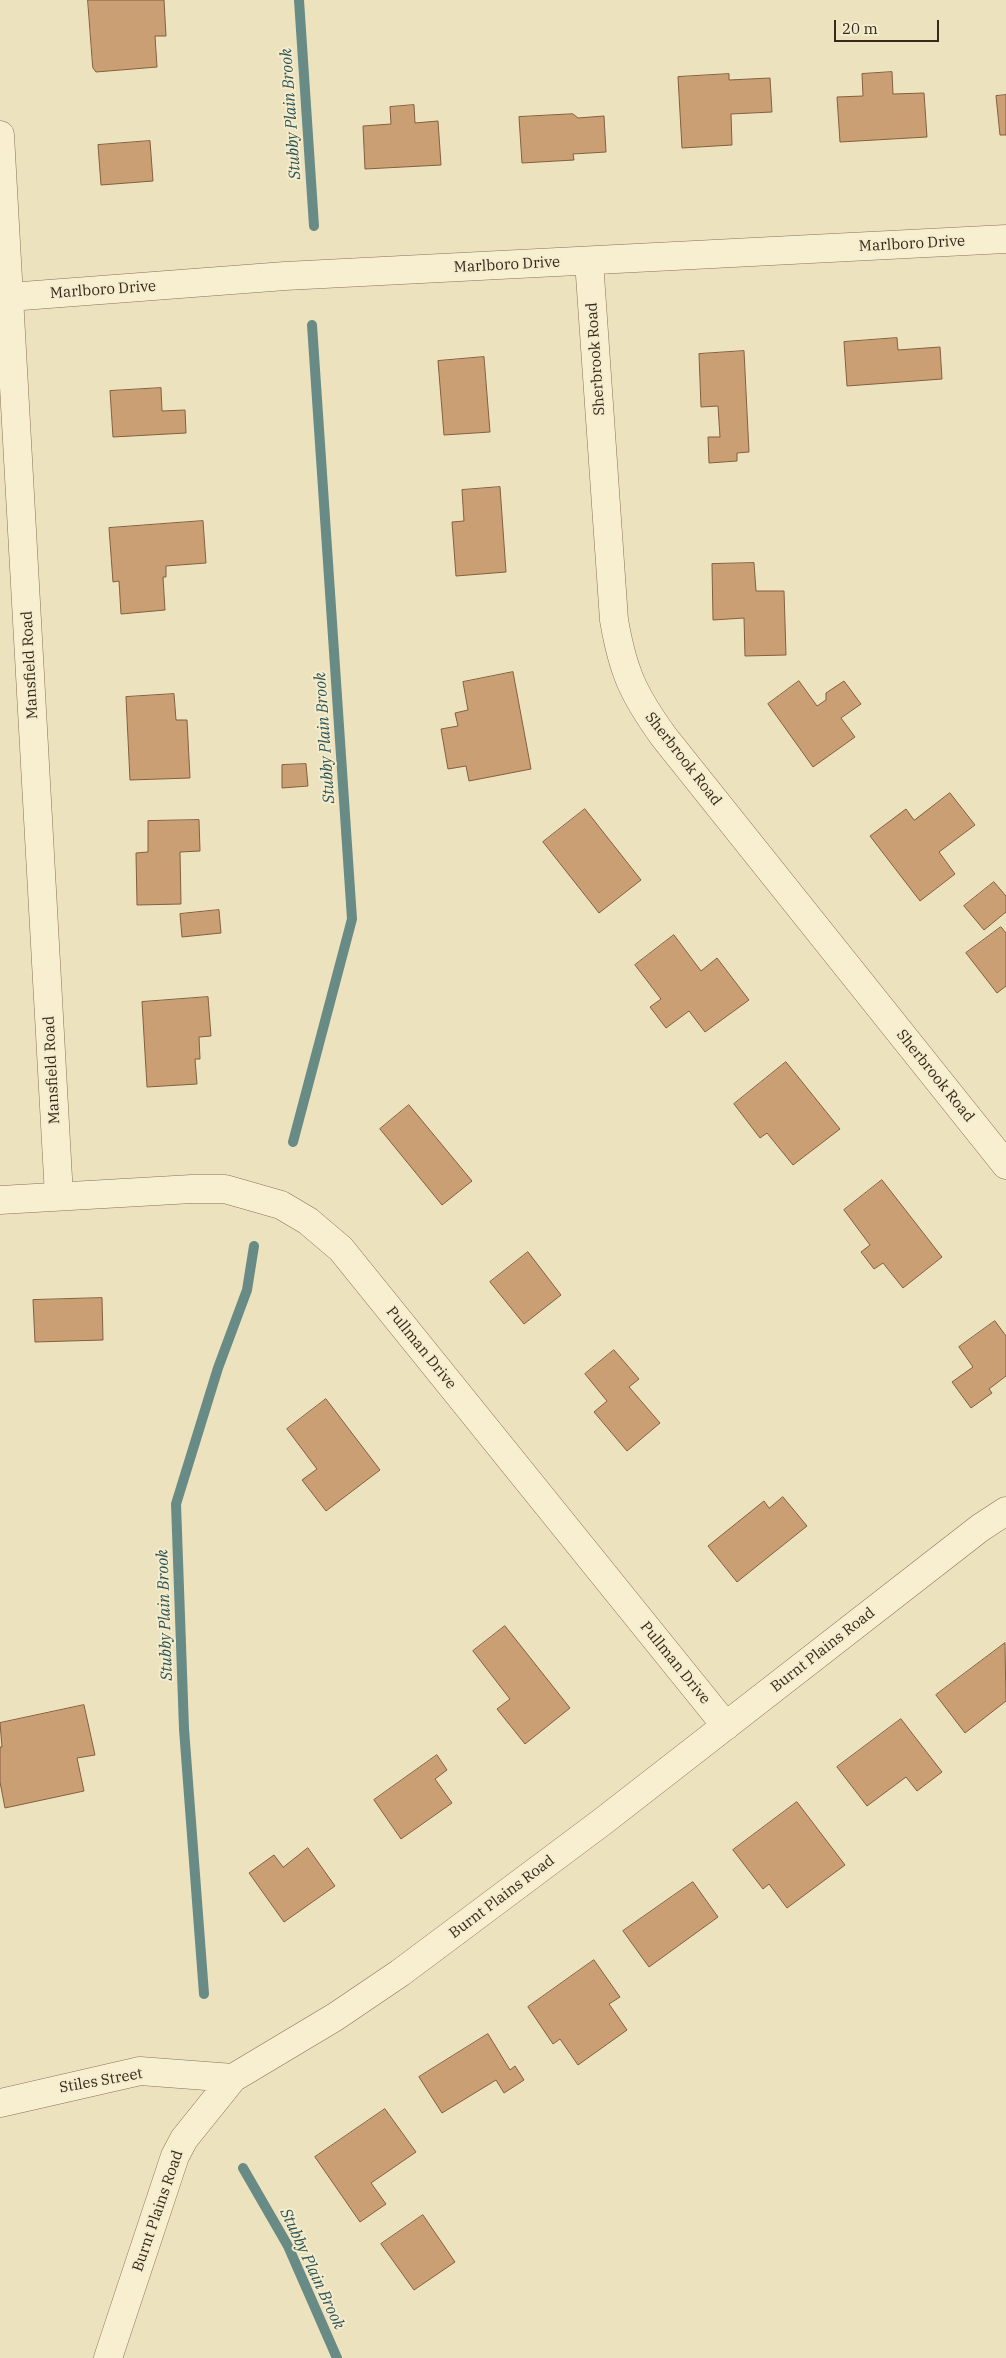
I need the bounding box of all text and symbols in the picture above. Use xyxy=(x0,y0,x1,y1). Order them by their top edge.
scale bar xyxy=(836,10,941,42)
text: 20 m xyxy=(842,19,878,38)
water label: Stubby Plain Brook xyxy=(277,48,305,180)
street label: Marlboro Drive xyxy=(858,232,966,256)
street label: Marlboro Drive xyxy=(453,253,561,277)
street label: Marlboro Drive xyxy=(49,277,157,303)
street label: Sherbrook Road xyxy=(583,302,609,416)
street label: Mansfield Road xyxy=(18,610,42,720)
water label: Stubby Plain Brook xyxy=(311,672,339,804)
street label: Sherbrook Road xyxy=(641,709,725,809)
street label: Mansfield Road xyxy=(40,1015,64,1125)
street label: Sherbrook Road xyxy=(892,1026,978,1126)
street label: Pullman Drive xyxy=(382,1303,460,1393)
water label: Stubby Plain Brook xyxy=(153,1549,177,1681)
street label: Burnt Plains Road xyxy=(767,1604,879,1696)
street label: Pullman Drive xyxy=(636,1618,714,1708)
street label: Burnt Plains Road xyxy=(446,1852,558,1942)
street label: Stiles Street xyxy=(58,2065,144,2097)
street label: Burnt Plains Road xyxy=(129,2148,187,2274)
water label: Stubby Plain Brook xyxy=(276,2205,348,2333)

